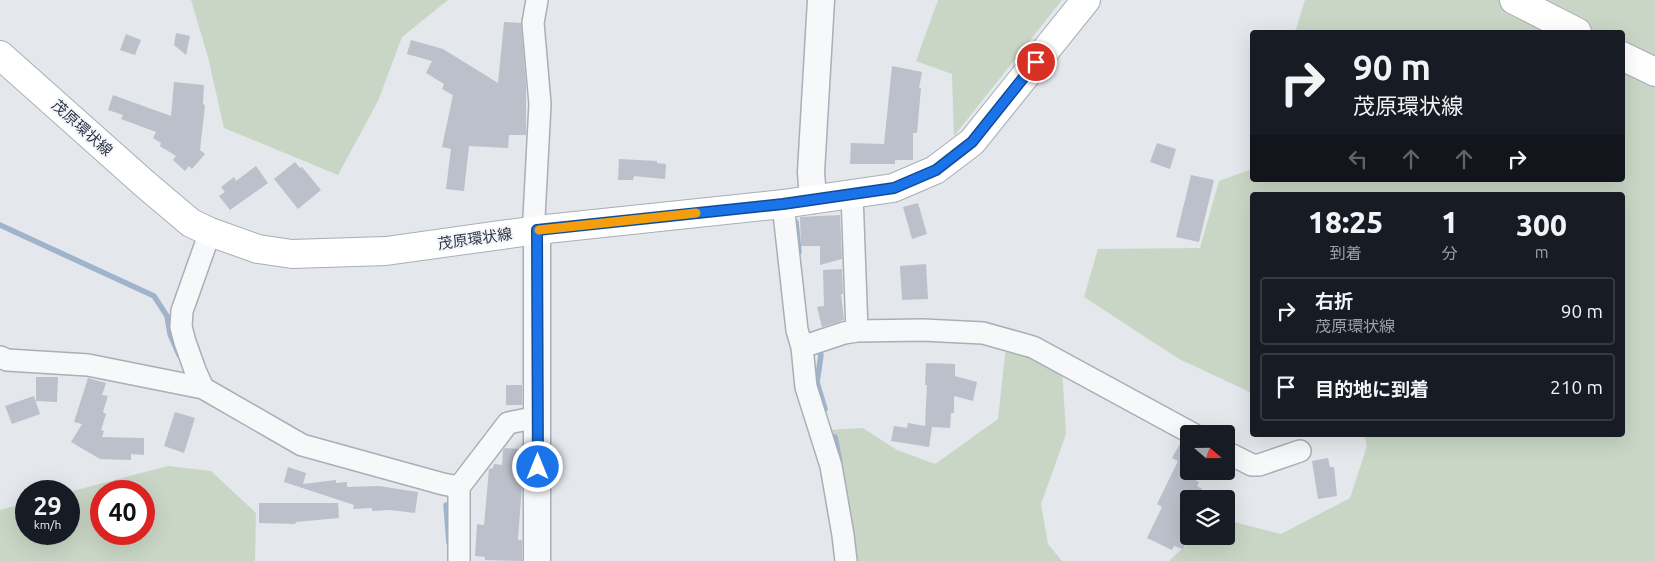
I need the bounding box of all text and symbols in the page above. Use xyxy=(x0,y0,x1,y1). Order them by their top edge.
pin xyxy=(1015,41,1057,83)
text: 90 m xyxy=(1353,47,1431,87)
icon: arrive xyxy=(1022,48,1050,76)
icon: right xyxy=(1270,50,1335,115)
text: 茂原環状線 xyxy=(1353,93,1463,118)
street label: 茂原環状線 xyxy=(49,96,116,159)
icon: left xyxy=(1344,145,1372,173)
icon: ahead xyxy=(1397,145,1425,173)
icon: ahead xyxy=(1450,145,1478,173)
icon: right xyxy=(1503,145,1531,173)
text: 18:25 xyxy=(1308,205,1383,239)
text: 1 xyxy=(1441,205,1458,239)
text: 300 xyxy=(1516,208,1567,242)
street label: 茂原環状線 xyxy=(437,225,513,252)
text: m xyxy=(1535,243,1548,261)
text: 到着 xyxy=(1330,244,1362,262)
text: 分 xyxy=(1442,244,1458,262)
text: 右折 xyxy=(1315,290,1353,312)
icon: right xyxy=(1272,297,1300,325)
text: 90 m xyxy=(1561,300,1603,322)
text: 茂原環状線 xyxy=(1315,317,1395,335)
icon: arrive xyxy=(1272,373,1300,401)
text: 210 m xyxy=(1550,376,1603,398)
text: 目的地に到着 xyxy=(1315,378,1429,400)
north arrow xyxy=(1180,425,1235,480)
map controls xyxy=(1180,425,1235,545)
position arrow xyxy=(511,440,563,492)
speed limit sign: 40 xyxy=(90,480,155,545)
button: layers xyxy=(1180,490,1235,545)
text: 29 xyxy=(33,492,62,520)
text: km/h xyxy=(34,518,61,531)

